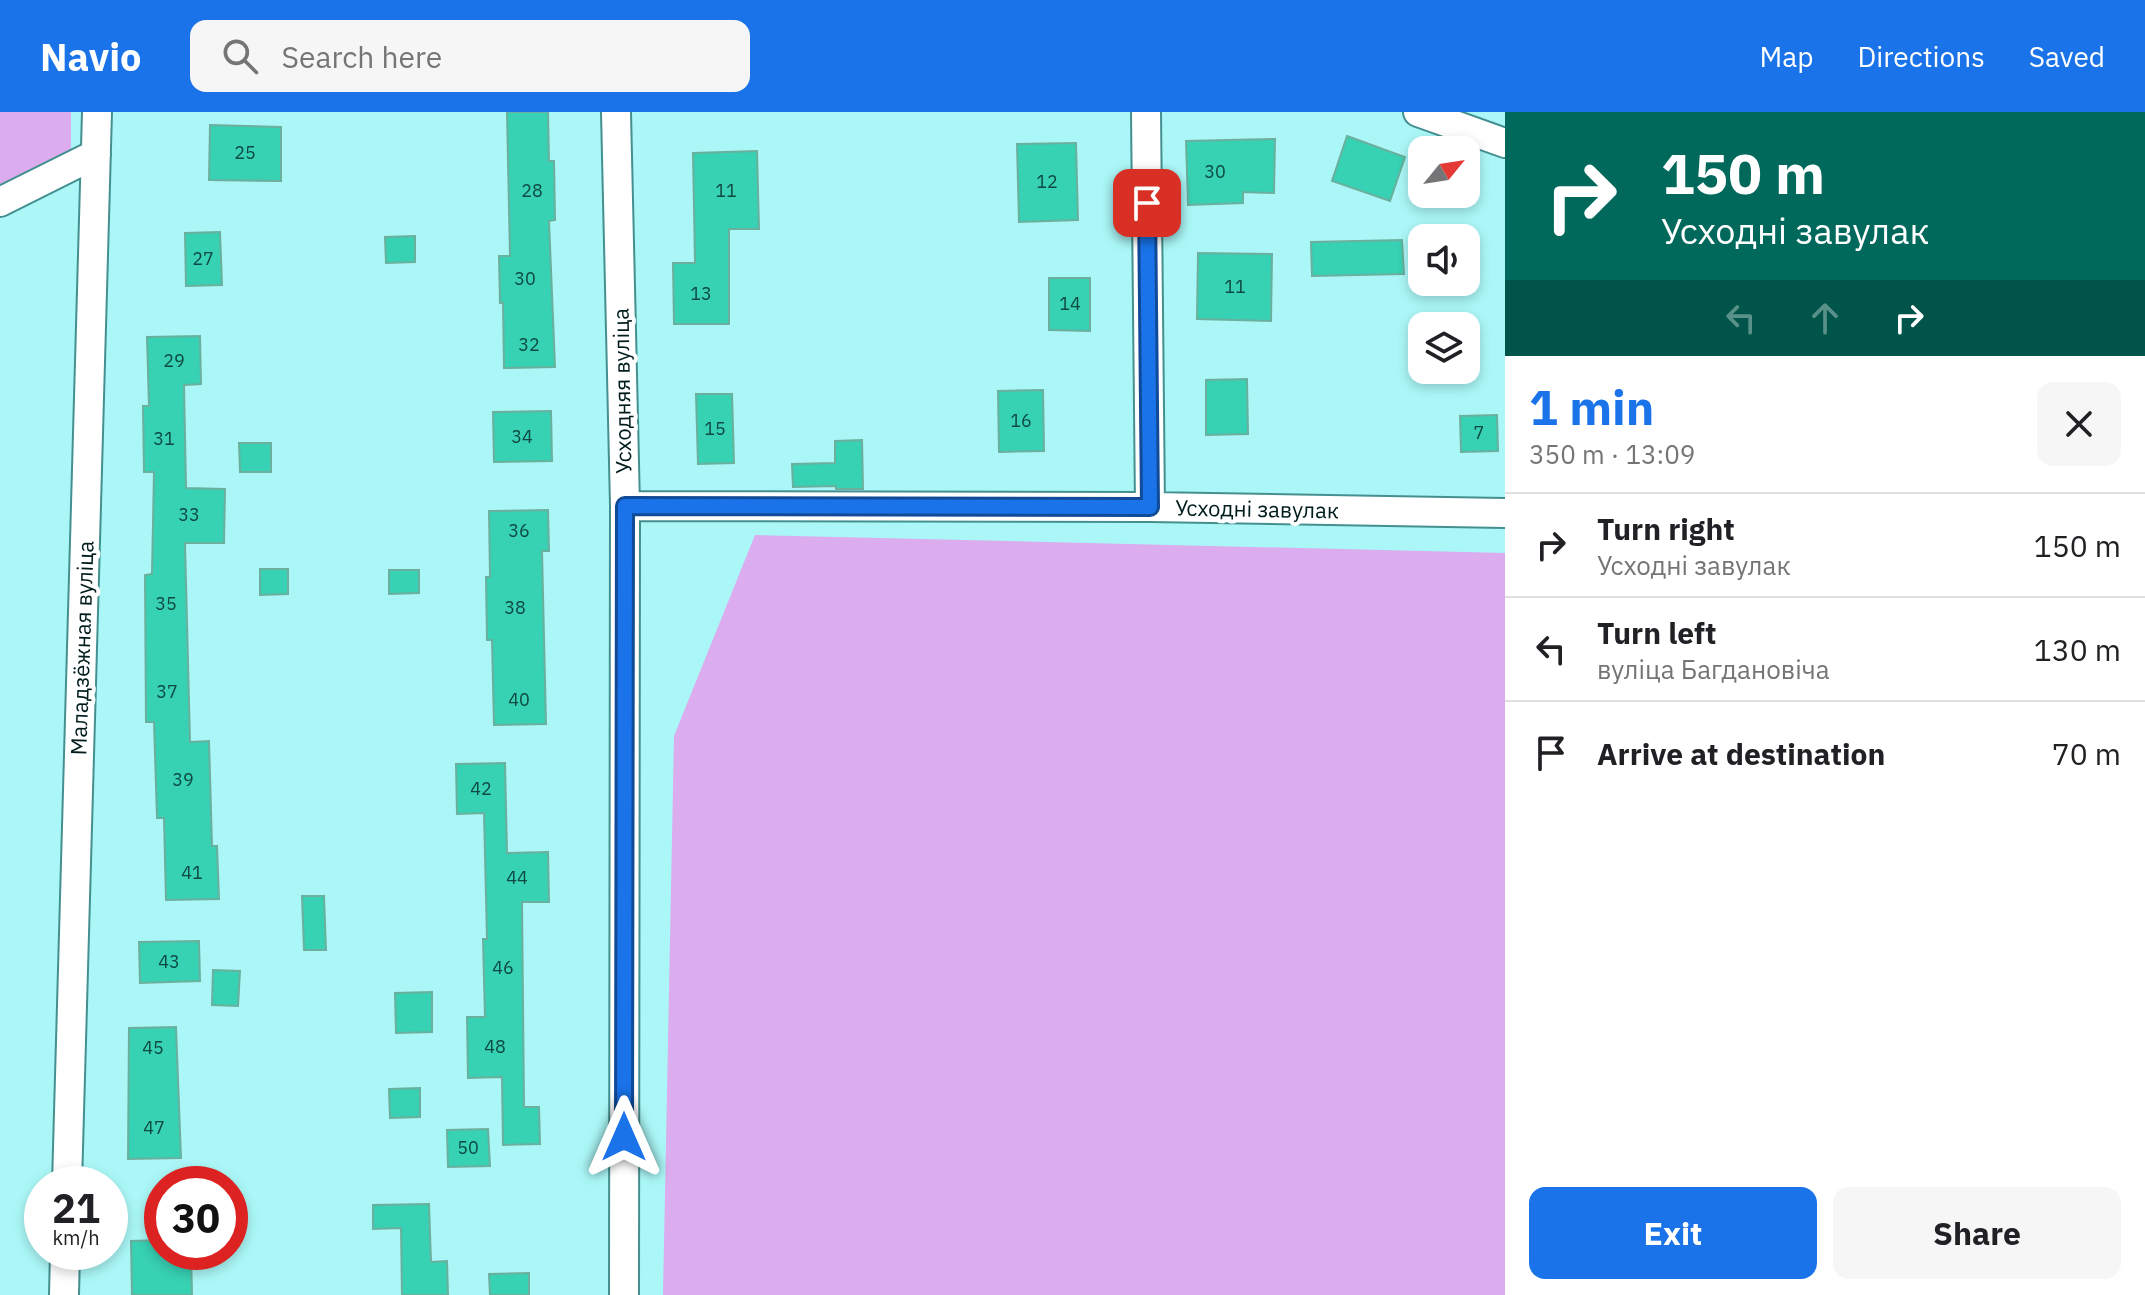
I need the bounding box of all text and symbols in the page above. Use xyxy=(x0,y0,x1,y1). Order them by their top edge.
search box xyxy=(190,20,750,92)
text: Navio xyxy=(40,32,142,81)
icon: search xyxy=(218,34,262,78)
text: Search here xyxy=(282,37,442,76)
text: Map xyxy=(1759,38,1813,75)
text: Directions xyxy=(1857,38,1985,75)
text: Saved xyxy=(2029,38,2105,75)
north arrow xyxy=(1408,136,1480,208)
map controls xyxy=(1408,136,1480,384)
text: 150 m xyxy=(1661,137,1825,209)
house number: 25 xyxy=(234,141,256,164)
icon: right xyxy=(1529,144,1633,248)
house number: 30 xyxy=(1204,160,1226,183)
pin xyxy=(1113,169,1181,237)
house number: 12 xyxy=(1036,170,1058,193)
house number: 28 xyxy=(521,179,543,202)
house number: 11 xyxy=(715,179,737,202)
icon: arrive xyxy=(1125,181,1169,225)
text: Усходні завулак xyxy=(1661,207,1929,254)
button: sound xyxy=(1408,224,1480,296)
house number: 27 xyxy=(192,247,214,270)
house number: 30 xyxy=(514,267,536,290)
house number: 11 xyxy=(1224,275,1246,298)
house number: 13 xyxy=(690,282,712,305)
house number: 14 xyxy=(1059,292,1081,315)
icon: left xyxy=(1719,296,1763,340)
icon: ahead xyxy=(1803,296,1847,340)
icon: right xyxy=(1887,296,1931,340)
street label: Усходняя вуліца xyxy=(606,308,637,474)
button: layers xyxy=(1408,312,1480,384)
house number: 32 xyxy=(518,333,540,356)
house number: 29 xyxy=(163,349,185,372)
text: 1 min xyxy=(1529,376,1654,438)
button: close xyxy=(2037,382,2121,466)
house number: 16 xyxy=(1010,409,1032,432)
house number: 15 xyxy=(704,417,726,440)
house number: 7 xyxy=(1474,421,1484,444)
house number: 34 xyxy=(511,425,533,448)
house number: 31 xyxy=(153,427,175,450)
text: 350 m · 13:09 xyxy=(1529,437,1695,471)
street label: Усходні завулак xyxy=(1175,493,1339,524)
house number: 33 xyxy=(178,503,200,526)
text: Turn right xyxy=(1597,509,1735,548)
house number: 36 xyxy=(508,519,530,542)
icon: right xyxy=(1529,523,1573,567)
text: 150 m xyxy=(2034,526,2121,565)
street label: Маладзёжная вуліца xyxy=(63,540,100,756)
text: Усходні завулак xyxy=(1597,548,1791,582)
house number: 35 xyxy=(155,592,177,615)
house number: 38 xyxy=(504,596,526,619)
text: Turn left xyxy=(1597,613,1716,652)
icon: left xyxy=(1529,627,1573,671)
text: 130 m xyxy=(2034,630,2121,669)
text: вуліца Багдановіча xyxy=(1597,652,1830,686)
house number: 37 xyxy=(156,680,178,703)
house number: 40 xyxy=(508,688,530,711)
icon: arrive xyxy=(1529,731,1573,775)
text: Arrive at destination xyxy=(1597,734,1885,773)
text: 70 m xyxy=(2052,734,2121,773)
house number: 39 xyxy=(172,768,194,791)
house number: 42 xyxy=(470,777,492,800)
house number: 41 xyxy=(181,861,203,884)
house number: 44 xyxy=(506,866,528,889)
house number: 43 xyxy=(158,950,180,973)
house number: 46 xyxy=(492,956,514,979)
house number: 48 xyxy=(484,1035,506,1058)
house number: 45 xyxy=(142,1036,164,1059)
position arrow xyxy=(582,1095,666,1179)
house number: 47 xyxy=(143,1116,165,1139)
house number: 50 xyxy=(457,1136,479,1159)
speed limit sign: 30 xyxy=(144,1166,248,1270)
text: 21 xyxy=(52,1182,100,1234)
button: Exit xyxy=(1529,1187,1817,1279)
button: Share xyxy=(1833,1187,2121,1279)
text: km/h xyxy=(52,1224,100,1251)

